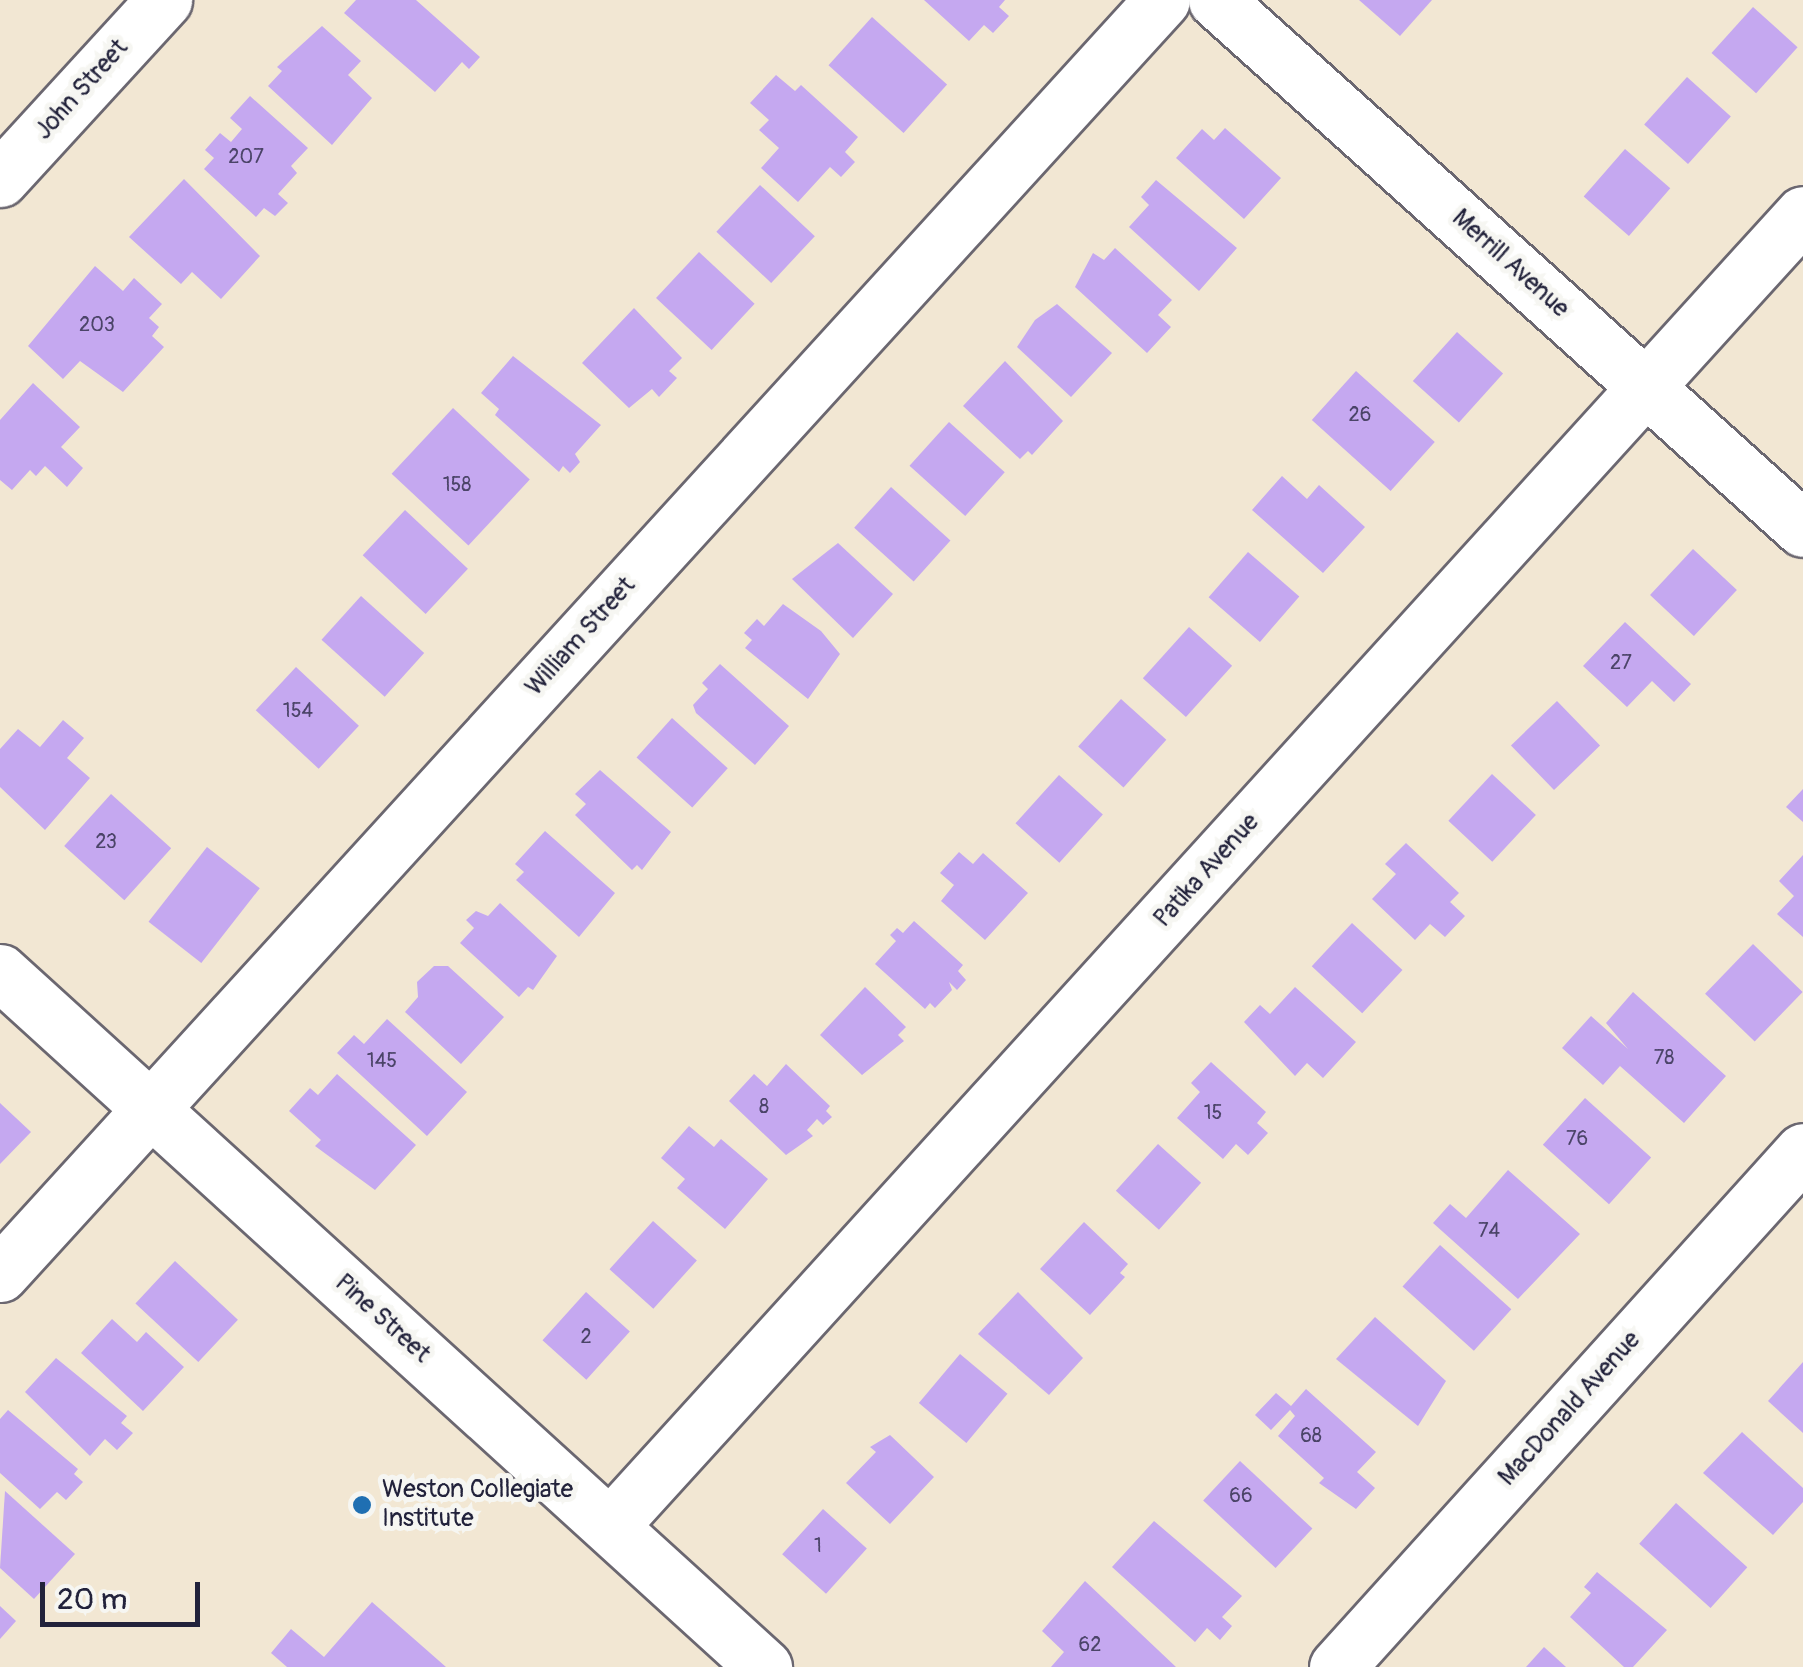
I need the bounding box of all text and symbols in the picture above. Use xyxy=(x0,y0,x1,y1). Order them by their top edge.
street label: John Street xyxy=(29,34,135,146)
house number: 207 xyxy=(228,144,264,168)
street label: Merrill Avenue xyxy=(1445,204,1575,324)
house number: 203 xyxy=(79,312,115,336)
house number: 26 xyxy=(1349,402,1371,426)
house number: 158 xyxy=(443,472,471,496)
street label: William Street xyxy=(520,572,642,702)
house number: 27 xyxy=(1610,650,1632,674)
house number: 154 xyxy=(283,698,313,722)
street label: Patika Avenue xyxy=(1148,808,1266,934)
house number: 23 xyxy=(95,829,117,853)
house number: 78 xyxy=(1654,1045,1674,1069)
house number: 145 xyxy=(367,1048,397,1072)
house number: 8 xyxy=(759,1094,769,1118)
house number: 15 xyxy=(1204,1100,1222,1124)
house number: 76 xyxy=(1566,1126,1588,1150)
house number: 74 xyxy=(1478,1218,1500,1242)
street label: Pine Street xyxy=(328,1268,436,1370)
house number: 2 xyxy=(580,1324,592,1348)
street label: MacDonald Avenue xyxy=(1493,1326,1647,1492)
house number: 68 xyxy=(1300,1423,1322,1447)
place label: Weston Collegiate Institute xyxy=(382,1476,573,1535)
house number: 66 xyxy=(1229,1483,1253,1507)
marker: Weston Collegiate Institute xyxy=(351,1494,373,1516)
house number: 1 xyxy=(814,1533,822,1557)
scale bar xyxy=(45,1562,205,1624)
text: 20 m xyxy=(57,1581,127,1618)
house number: 62 xyxy=(1079,1632,1101,1656)

